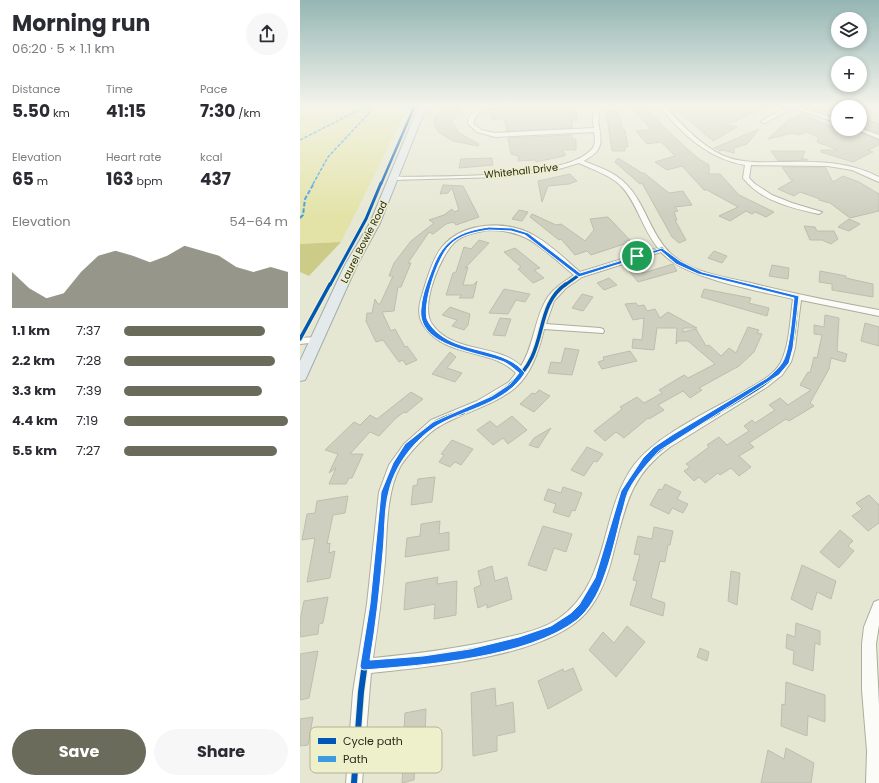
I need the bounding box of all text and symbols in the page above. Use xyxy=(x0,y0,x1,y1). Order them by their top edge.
text: Morning run xyxy=(12,8,150,39)
map controls xyxy=(831,12,867,136)
button: layers xyxy=(831,12,867,48)
button: share xyxy=(246,13,288,55)
text: 06:20 · 5 × 1.1 km xyxy=(12,39,115,58)
button: + xyxy=(831,56,867,92)
text: Distance xyxy=(12,81,60,97)
text: Time xyxy=(106,81,133,97)
text: Pace xyxy=(200,81,227,97)
text: 5.50 xyxy=(12,99,50,123)
text: 41:15 xyxy=(106,99,146,123)
text: 7:30 xyxy=(200,99,235,123)
button: − xyxy=(831,100,867,136)
text: km xyxy=(50,105,70,121)
text: /km xyxy=(235,105,260,121)
text: Elevation xyxy=(12,149,62,165)
text: Heart rate xyxy=(106,149,161,165)
text: kcal xyxy=(200,149,222,165)
street label: Whitehall Drive xyxy=(483,160,559,182)
text: 65 xyxy=(12,167,34,191)
text: 163 xyxy=(106,167,134,191)
text: 437 xyxy=(200,167,231,191)
text: m xyxy=(34,173,48,189)
text: bpm xyxy=(134,173,163,189)
street label: Laurel Bowie Road xyxy=(337,198,391,286)
text: Elevation xyxy=(12,212,71,231)
text: 54–64 m xyxy=(230,212,288,231)
pin xyxy=(620,239,654,273)
icon: arrive xyxy=(626,245,648,267)
text: 1.1 km xyxy=(12,321,50,340)
text: 7:37 xyxy=(76,321,101,340)
text: 2.2 km xyxy=(12,351,55,370)
text: 7:28 xyxy=(76,351,102,370)
text: 3.3 km xyxy=(12,381,56,400)
text: 7:39 xyxy=(76,381,102,400)
text: 4.4 km xyxy=(12,411,58,430)
text: 7:19 xyxy=(76,411,98,430)
text: 5.5 km xyxy=(12,441,57,460)
text: 7:27 xyxy=(76,441,100,460)
legend xyxy=(310,727,442,773)
button: Save xyxy=(12,729,146,775)
button: Share xyxy=(154,729,288,775)
text: Cycle path xyxy=(343,733,403,749)
text: Path xyxy=(343,751,368,767)

